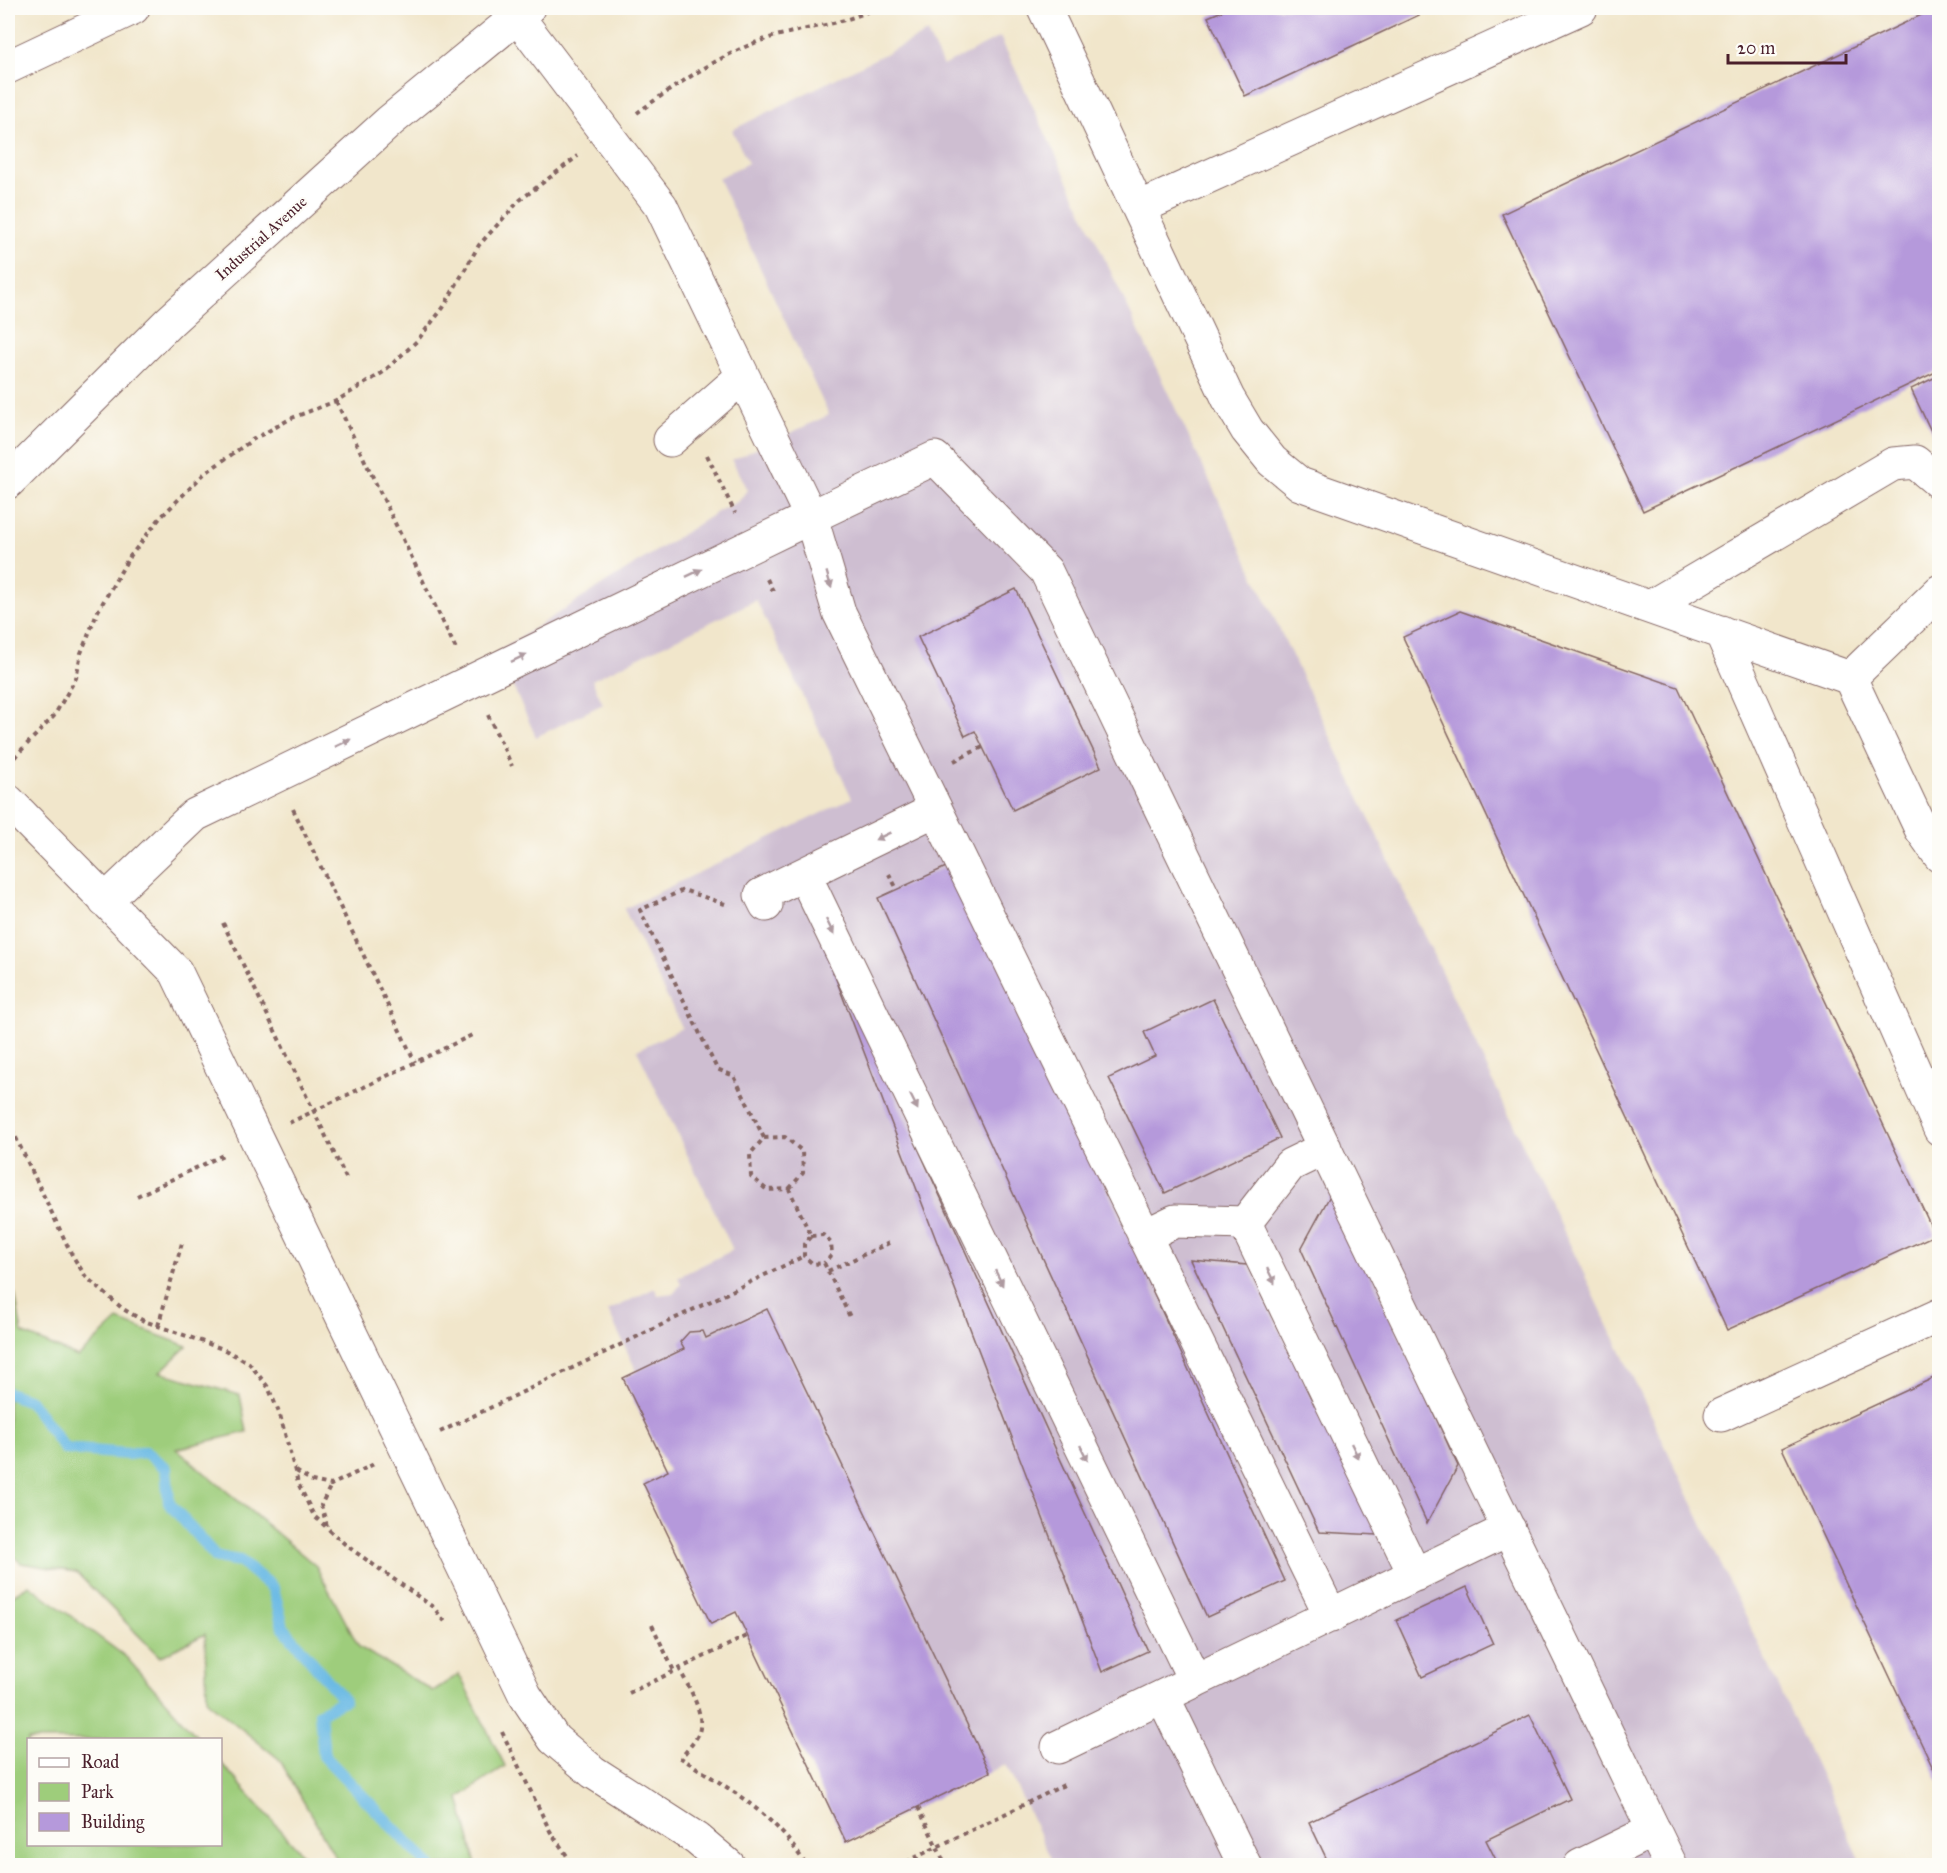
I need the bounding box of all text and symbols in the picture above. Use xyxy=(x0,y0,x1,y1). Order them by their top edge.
scale bar xyxy=(1728,27,1846,65)
text: 20 m xyxy=(1737,37,1775,59)
street label: Industrial Avenue xyxy=(211,192,311,284)
one-way arrow xyxy=(686,569,703,578)
one-way arrow xyxy=(825,571,834,589)
one-way arrow xyxy=(510,654,528,664)
one-way arrow xyxy=(335,739,352,748)
one-way arrow xyxy=(874,831,891,841)
one-way arrow xyxy=(825,918,834,935)
one-way arrow xyxy=(910,1094,919,1111)
one-way arrow xyxy=(1266,1267,1275,1284)
one-way arrow xyxy=(995,1269,1004,1286)
one-way arrow xyxy=(1351,1443,1360,1460)
one-way arrow xyxy=(1080,1445,1089,1462)
legend xyxy=(27,1738,222,1846)
text: Road xyxy=(81,1751,119,1773)
text: Park xyxy=(81,1781,114,1803)
text: Building xyxy=(81,1811,145,1834)

